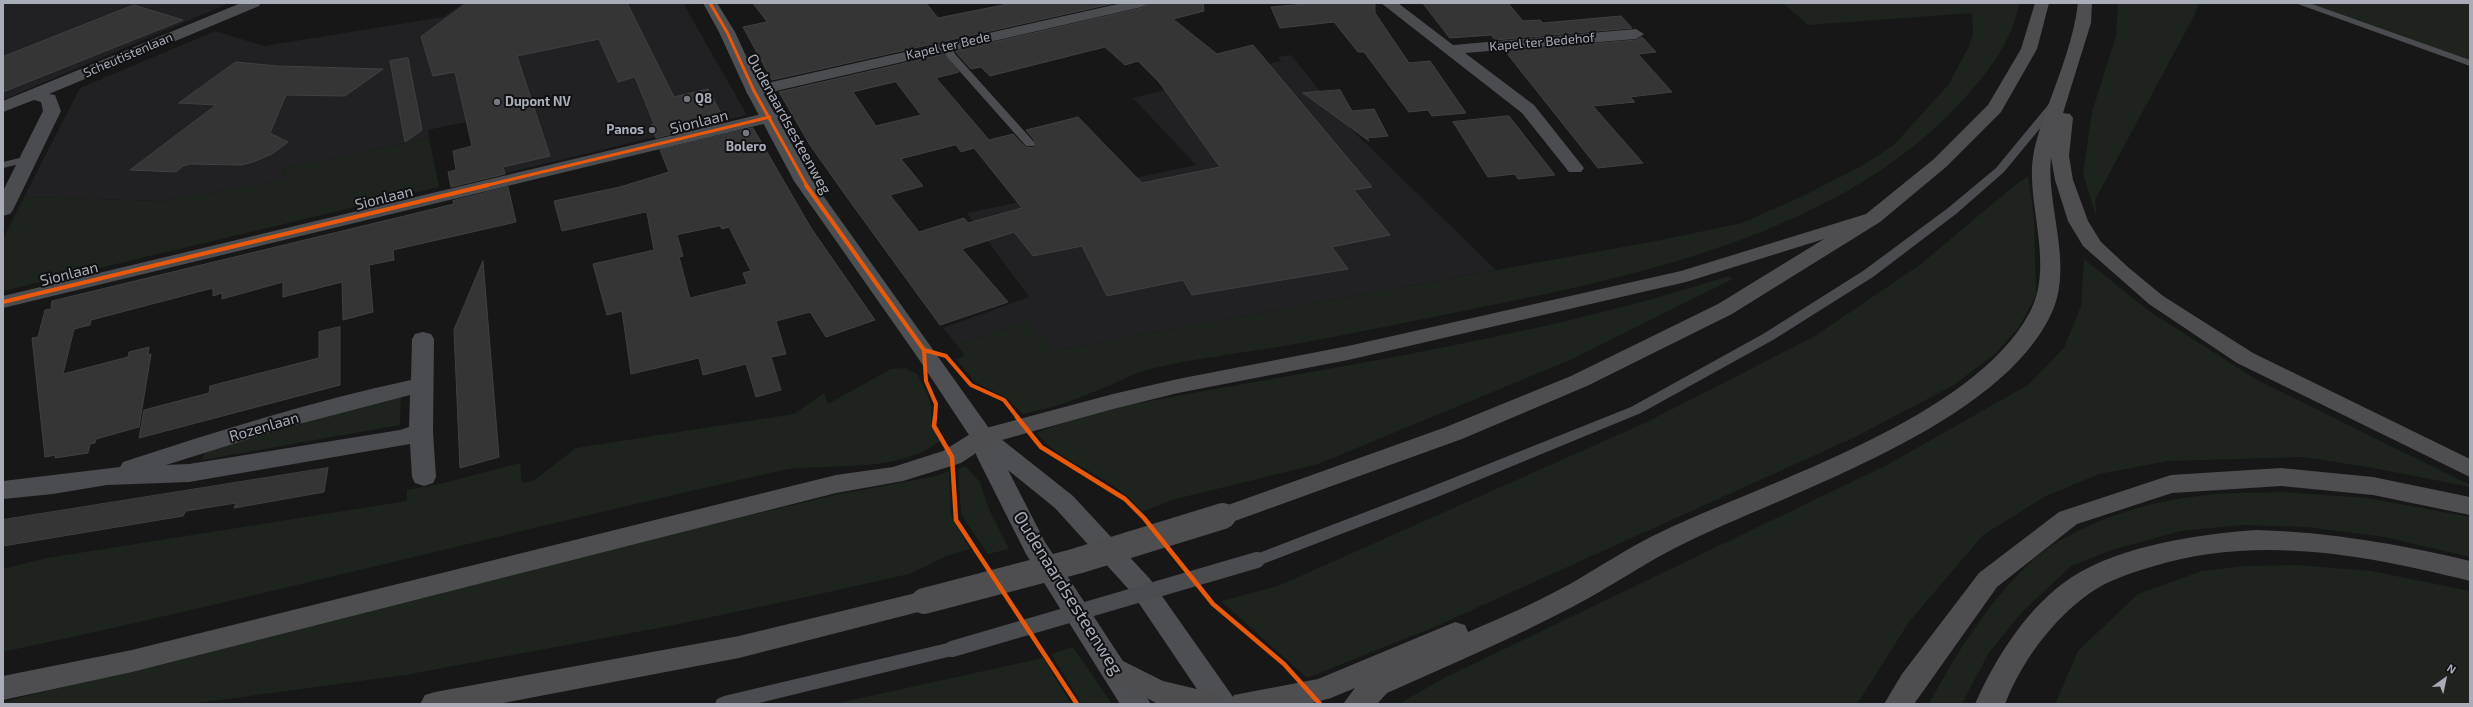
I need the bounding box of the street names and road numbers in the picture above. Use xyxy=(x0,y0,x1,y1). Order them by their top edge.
street label: Scheutistenlaan xyxy=(81,29,175,81)
street label: Kapel ter Bede xyxy=(905,29,991,63)
street label: Kapel ter Bedehof xyxy=(1489,30,1595,54)
street label: Oudenaardsesteenweg xyxy=(743,51,835,197)
street label: Sionlaan xyxy=(668,106,730,138)
street label: Sionlaan xyxy=(353,182,415,214)
street label: Sionlaan xyxy=(38,258,100,290)
street label: Rozenlaan xyxy=(227,408,301,446)
street label: Oudenaardsesteenweg xyxy=(1009,507,1127,679)

